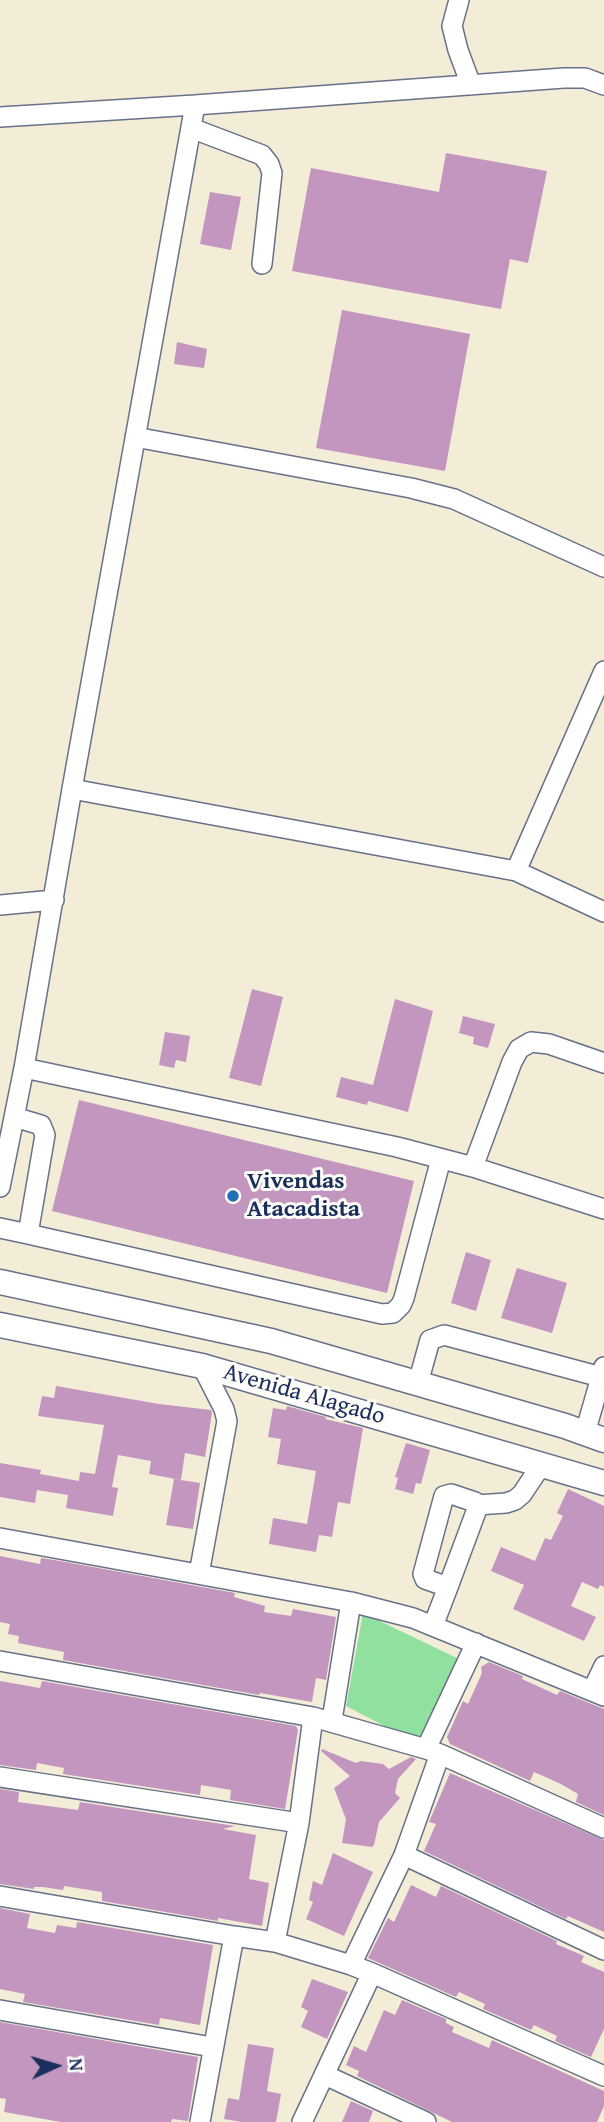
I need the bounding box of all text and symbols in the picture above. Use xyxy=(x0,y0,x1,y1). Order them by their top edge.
place label: Vivendas Atacadista xyxy=(247,1168,360,1224)
marker: Vivendas Atacadista xyxy=(225,1188,241,1204)
street label: Avenida Alagado xyxy=(220,1358,388,1432)
north arrow xyxy=(21,2031,91,2101)
text: N xyxy=(63,2057,91,2072)

